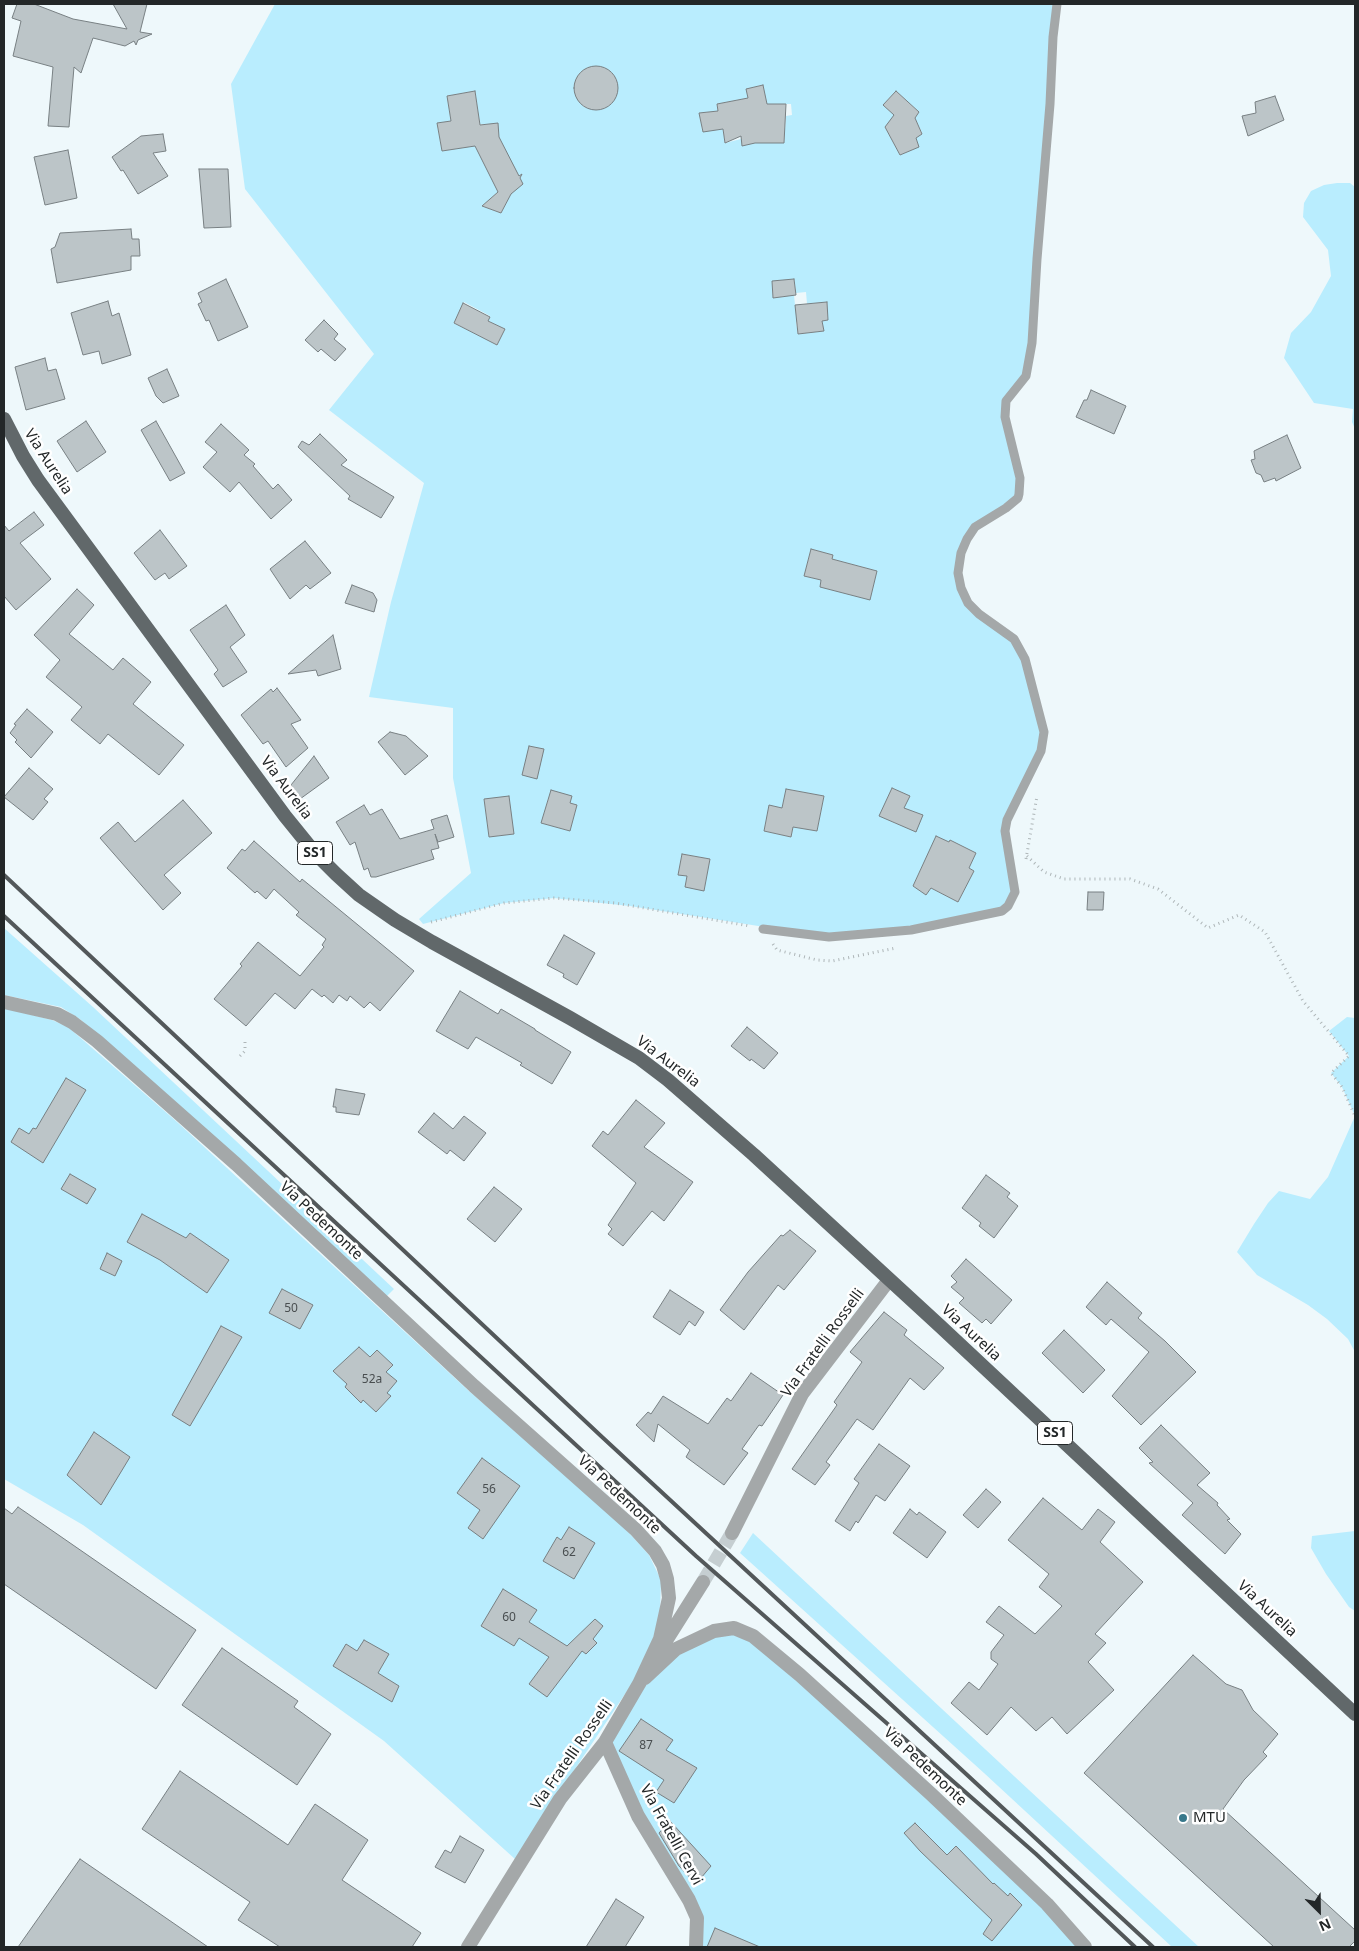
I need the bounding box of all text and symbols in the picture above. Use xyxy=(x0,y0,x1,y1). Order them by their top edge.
street label: Via Aurelia xyxy=(20,426,76,498)
street label: Via Aurelia xyxy=(256,753,316,823)
road number: SS1 xyxy=(298,841,332,864)
street label: Via Aurelia xyxy=(633,1032,703,1092)
street label: Via Pedemonte xyxy=(276,1178,366,1264)
street label: Via Fratelli Rosselli xyxy=(778,1285,868,1401)
street label: Via Aurelia xyxy=(938,1301,1004,1365)
house number: 50 xyxy=(284,1302,298,1316)
house number: 52a xyxy=(362,1373,382,1387)
road number: SS1 xyxy=(1038,1422,1072,1445)
street label: Via Pedemonte xyxy=(574,1452,664,1538)
house number: 56 xyxy=(482,1483,496,1497)
house number: 62 xyxy=(562,1546,576,1560)
street label: Via Aurelia xyxy=(1234,1577,1300,1641)
house number: 60 xyxy=(502,1611,516,1625)
street label: Via Fratelli Rosselli xyxy=(527,1697,617,1813)
street label: Via Pedemonte xyxy=(880,1724,970,1810)
house number: 87 xyxy=(639,1739,653,1753)
street label: Via Fratelli Cervi xyxy=(636,1782,706,1888)
place label: MTU xyxy=(1193,1809,1226,1827)
marker: MTU xyxy=(1177,1812,1189,1824)
north arrow xyxy=(1294,1886,1344,1936)
text: N xyxy=(1316,1914,1334,1936)

